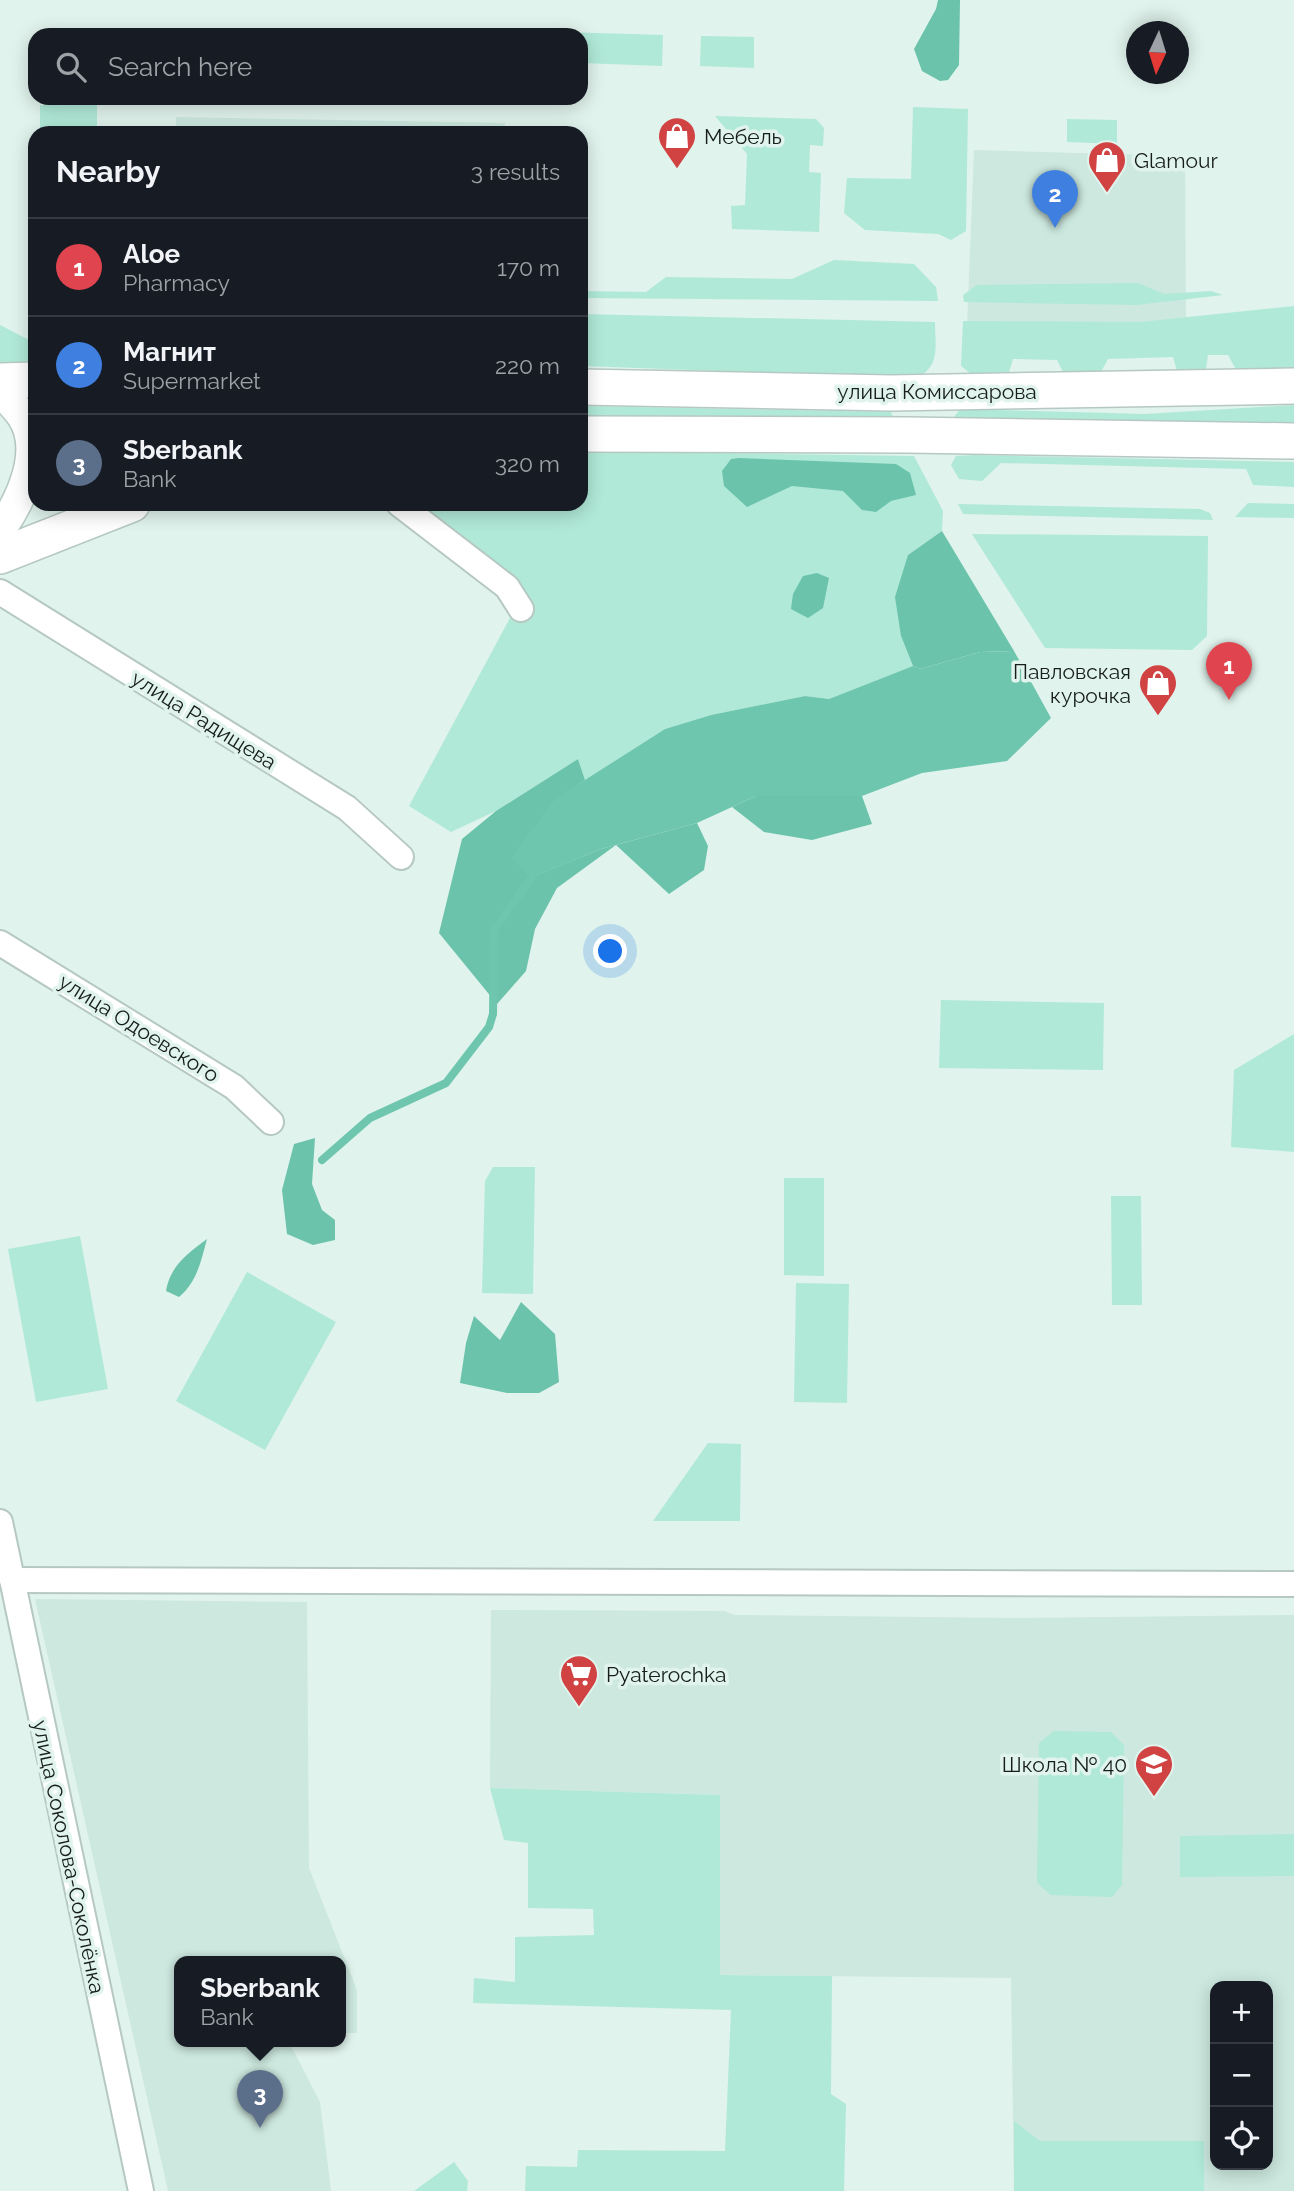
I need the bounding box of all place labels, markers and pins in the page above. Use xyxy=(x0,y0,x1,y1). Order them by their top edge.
shop icon: Мебель xyxy=(656,115,698,170)
place label: Мебель xyxy=(704,124,782,149)
shop icon: Glamour xyxy=(1086,139,1128,194)
place label: Glamour xyxy=(1134,148,1218,173)
pin: 2 xyxy=(1032,170,1078,228)
pin: 1 xyxy=(1206,642,1252,700)
place label: Павловская курочка xyxy=(1013,659,1131,708)
shop icon: Павловская курочка xyxy=(1137,662,1179,717)
supermarket icon: Pyaterochka xyxy=(558,1653,600,1708)
place label: Pyaterochka xyxy=(606,1662,727,1687)
school or university icon: Школа № 40 xyxy=(1133,1743,1175,1798)
place label: Школа № 40 xyxy=(1002,1752,1127,1777)
pin: 3 xyxy=(237,2070,283,2128)

